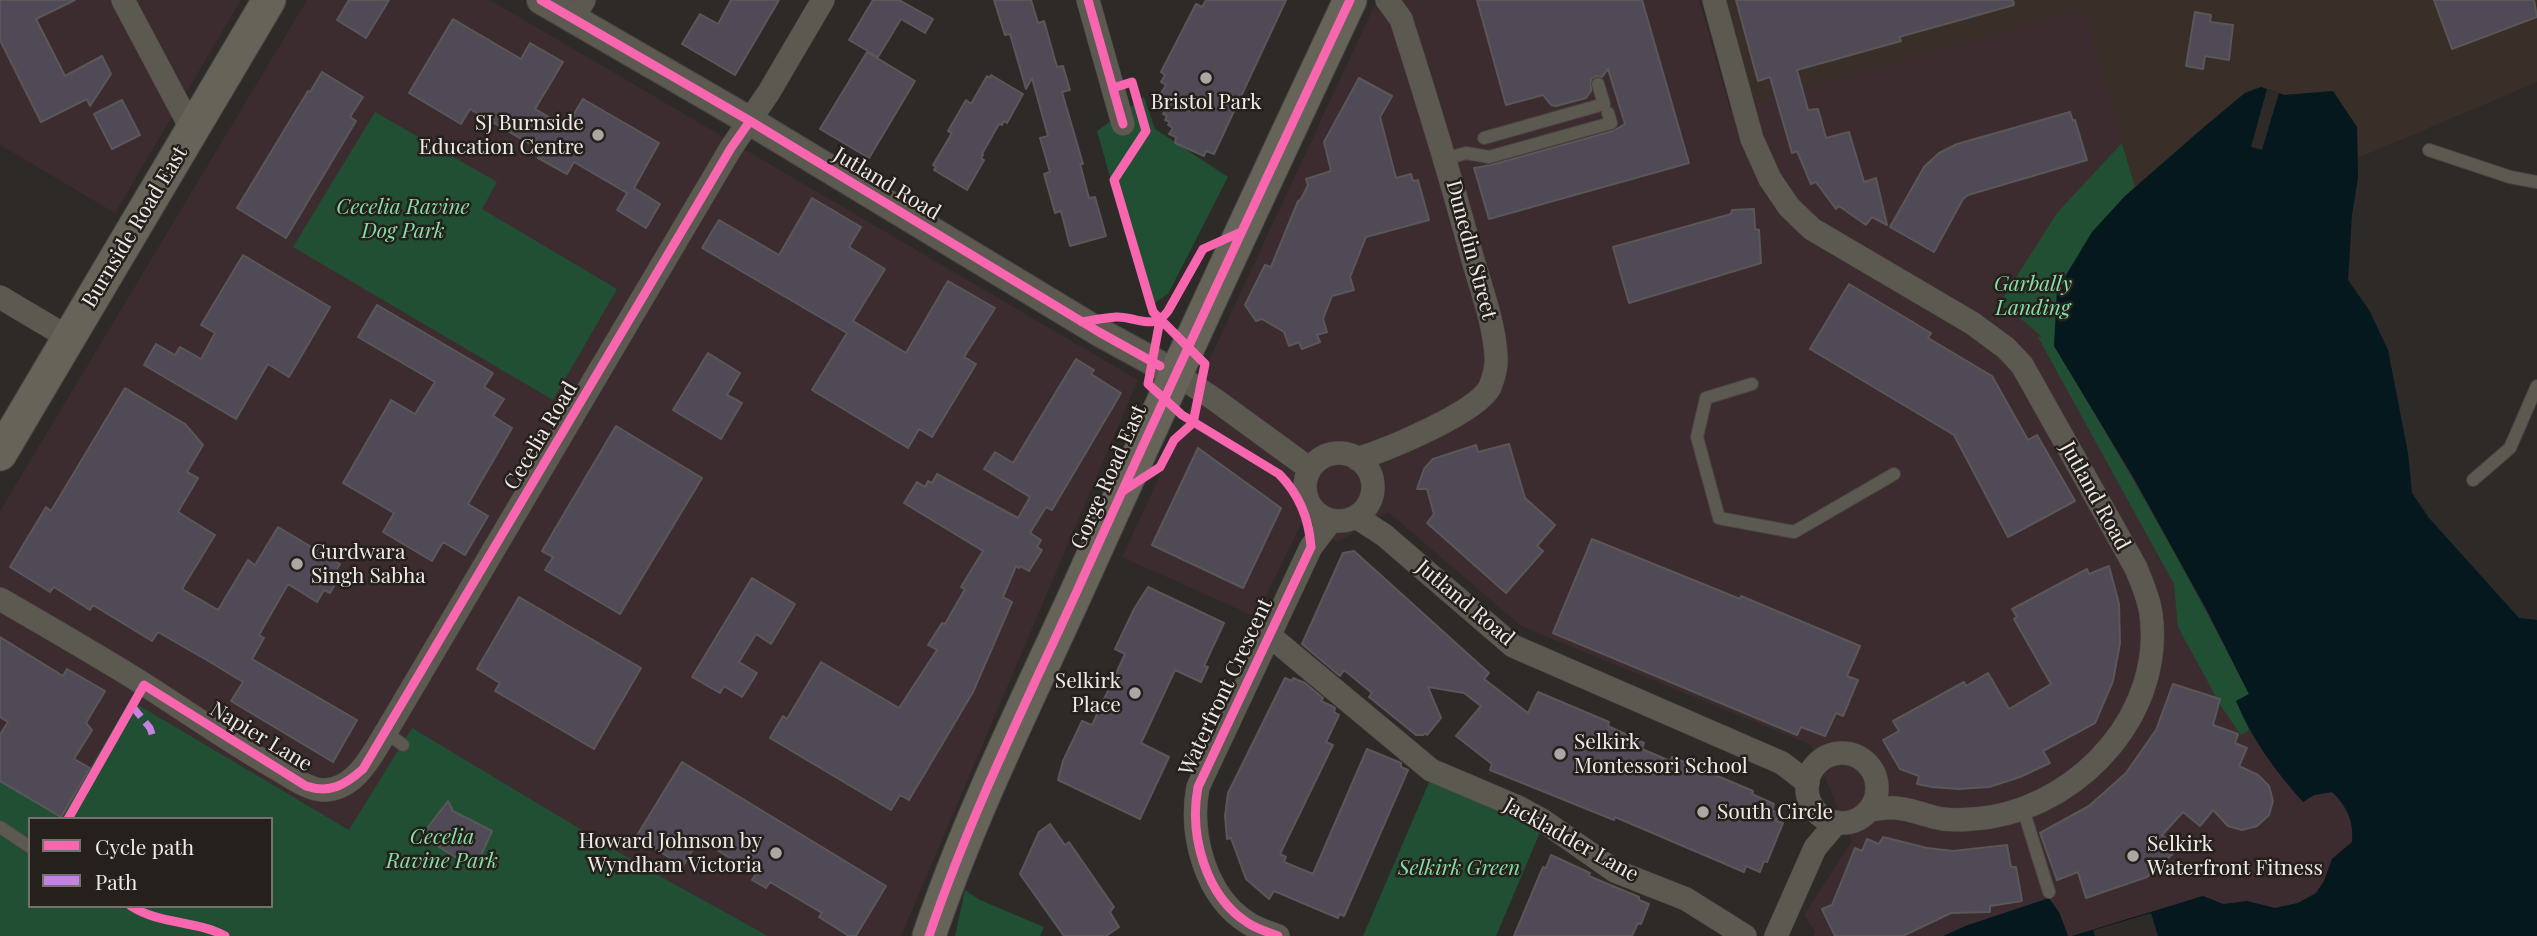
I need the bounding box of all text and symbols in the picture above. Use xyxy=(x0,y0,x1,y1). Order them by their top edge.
marker: Bristol Park xyxy=(1198,70,1214,86)
place label: Bristol Park xyxy=(1151,89,1261,115)
place label: SJ Burnside Education Centre xyxy=(419,110,584,160)
marker: SJ Burnside Education Centre xyxy=(590,127,606,143)
street label: Burnside Road East xyxy=(77,142,193,312)
street label: Jutland Road xyxy=(829,142,945,226)
street label: Dunedin Street xyxy=(1440,178,1502,322)
park label: Cecelia Ravine Dog Park xyxy=(336,194,470,244)
park label: Garbally Landing xyxy=(1994,271,2072,321)
street label: Cecelia Road xyxy=(499,377,583,495)
street label: Gorge Road East xyxy=(1066,401,1152,553)
street label: Jutland Road xyxy=(2055,437,2135,555)
place label: Gurdwara Singh Sabha xyxy=(311,539,426,589)
street label: Jutland Road xyxy=(1411,555,1519,651)
marker: Gurdwara Singh Sabha xyxy=(289,556,305,572)
street label: Waterfront Crescent xyxy=(1174,594,1278,780)
place label: Selkirk Place xyxy=(1055,668,1121,718)
marker: Selkirk Place xyxy=(1127,685,1143,701)
street label: Napier Lane xyxy=(205,697,317,777)
place label: Selkirk Montessori School xyxy=(1574,729,1748,779)
marker: Selkirk Montessori School xyxy=(1552,746,1568,762)
street label: Jackladder Lane xyxy=(1499,793,1643,887)
place label: South Circle xyxy=(1717,799,1833,825)
marker: South Circle xyxy=(1695,804,1711,820)
legend xyxy=(28,817,273,908)
park label: Cecelia Ravine Park xyxy=(386,824,498,874)
place label: Howard Johnson by Wyndham Victoria xyxy=(579,828,762,878)
place label: Selkirk Waterfront Fitness xyxy=(2147,831,2323,881)
text: Cycle path xyxy=(95,832,194,860)
marker: Howard Johnson by Wyndham Victoria xyxy=(768,845,784,861)
marker: Selkirk Waterfront Fitness xyxy=(2125,848,2141,864)
park label: Selkirk Green xyxy=(1398,855,1520,881)
text: Path xyxy=(95,867,137,895)

